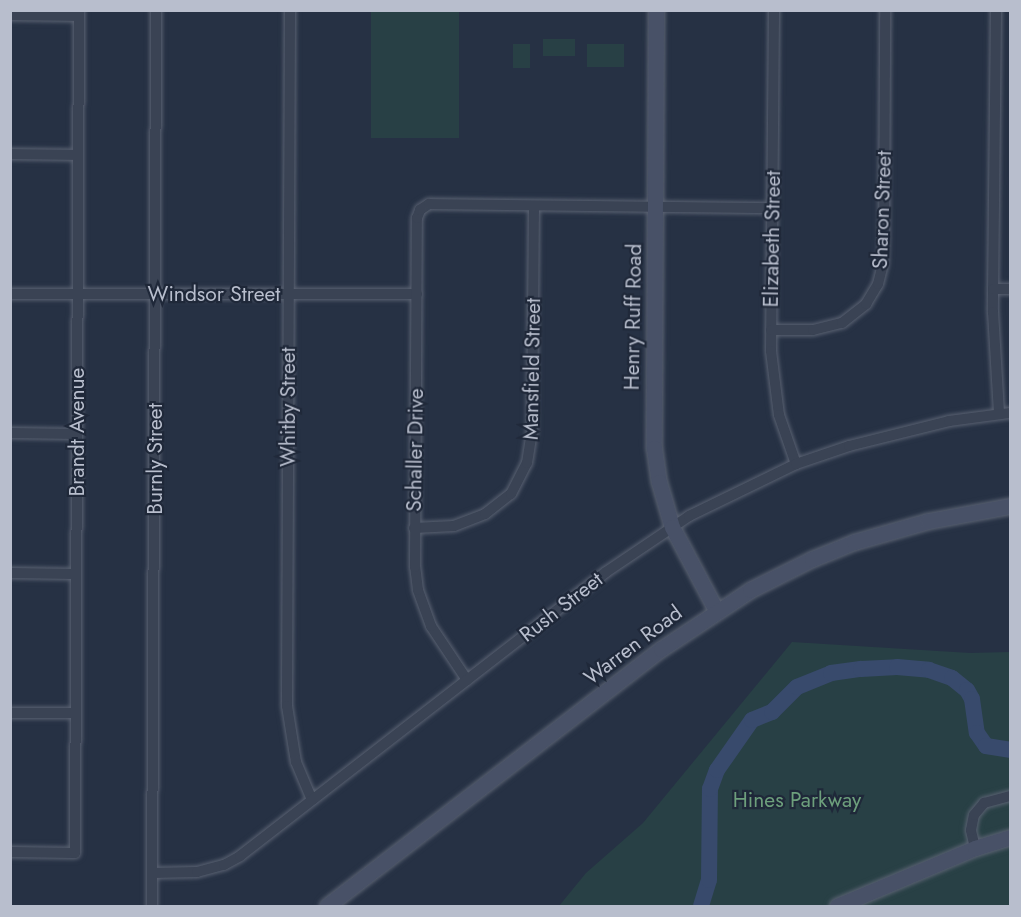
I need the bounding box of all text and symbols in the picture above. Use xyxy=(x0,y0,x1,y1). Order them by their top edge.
street label: Sharon Street xyxy=(867,150,897,270)
street label: Elizabeth Street xyxy=(758,170,786,308)
street label: Henry Ruff Road xyxy=(619,243,647,391)
street label: Windsor Street xyxy=(148,281,280,307)
street label: Mansfield Street xyxy=(518,298,546,440)
street label: Whitby Street xyxy=(275,347,301,467)
street label: Brandt Avenue xyxy=(64,368,90,496)
street label: Schaller Drive xyxy=(401,388,429,512)
street label: Burnly Street xyxy=(142,403,168,515)
street label: Rush Street xyxy=(514,567,608,647)
street label: Warren Road xyxy=(579,600,687,690)
park label: Hines Parkway xyxy=(733,787,861,813)

